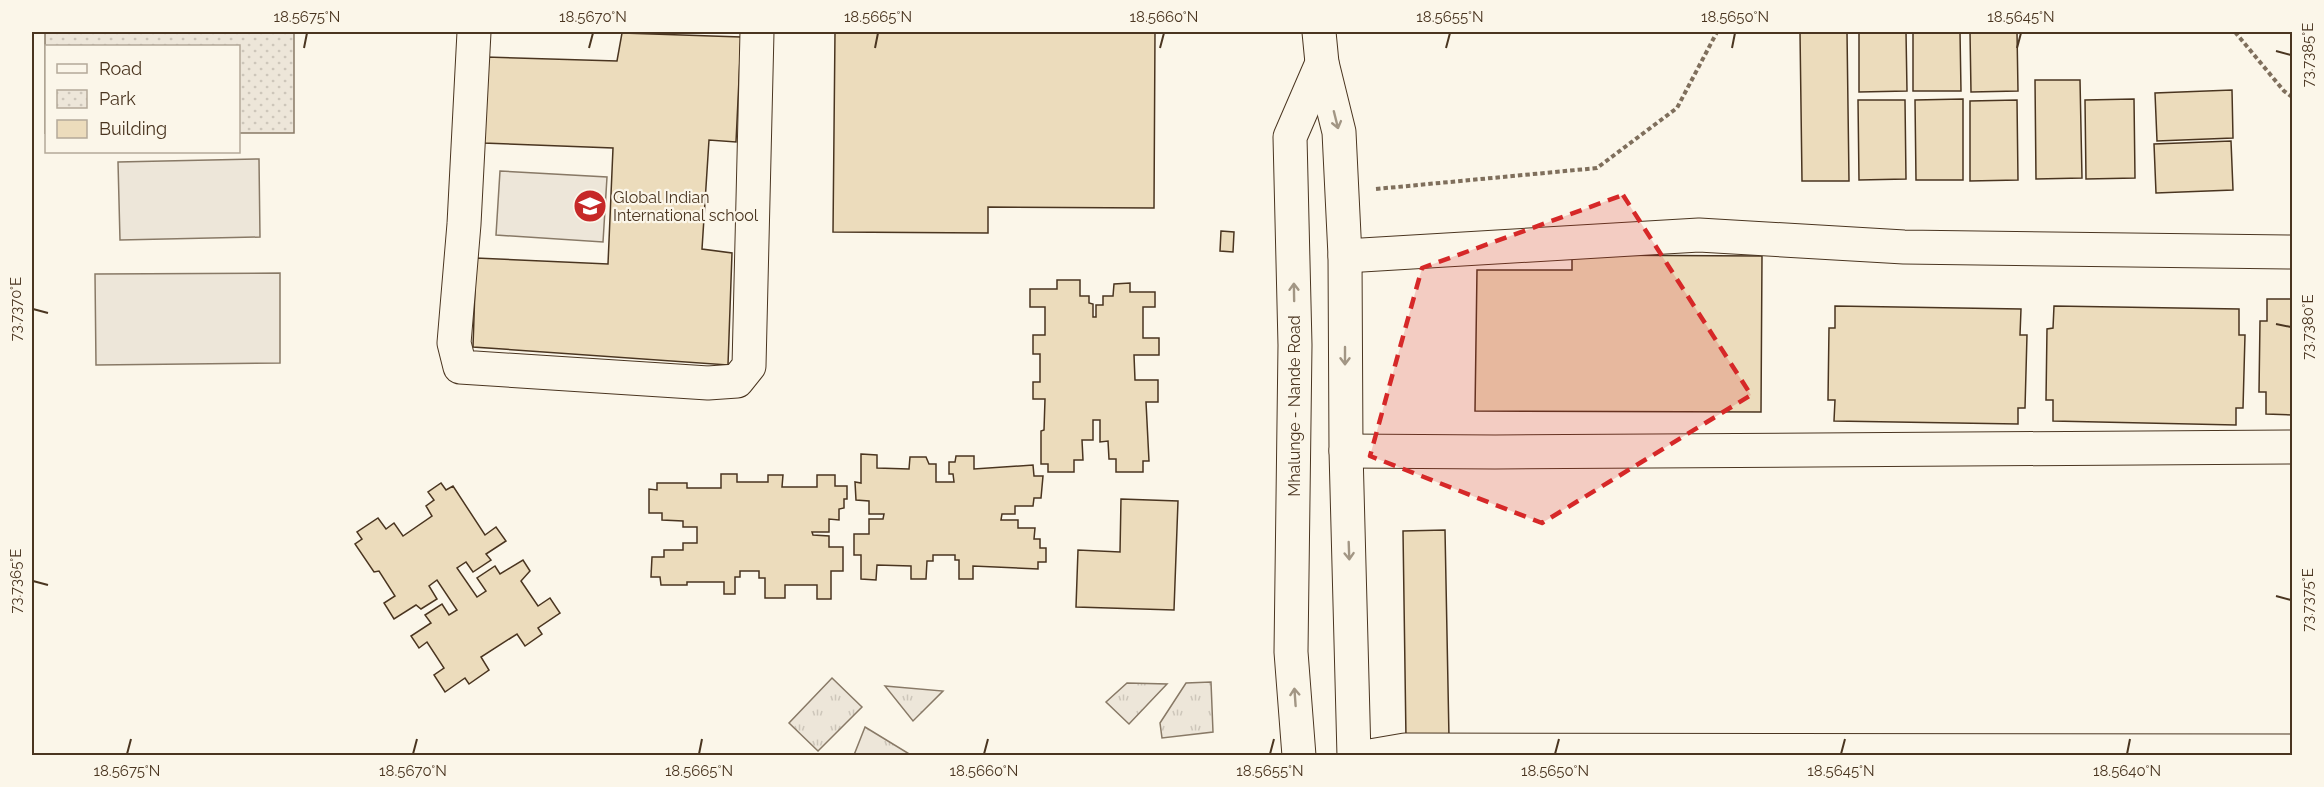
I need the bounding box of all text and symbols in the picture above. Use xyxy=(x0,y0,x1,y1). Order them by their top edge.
text: 18.5675°N xyxy=(274,8,340,26)
text: 18.5670°N xyxy=(559,8,627,26)
text: 18.5665°N xyxy=(844,8,912,26)
text: 18.5660°N xyxy=(1130,8,1198,26)
text: 18.5655°N xyxy=(1416,8,1484,26)
text: 18.5650°N xyxy=(1701,8,1769,26)
text: 18.5645°N xyxy=(1987,8,2055,26)
text: 73.7385°E xyxy=(2299,23,2317,87)
legend xyxy=(45,45,240,153)
text: Road xyxy=(99,58,142,79)
text: Park xyxy=(99,88,136,109)
one-way arrow xyxy=(1331,110,1343,129)
text: Building xyxy=(99,118,167,139)
school or university icon: Global Indian International school xyxy=(572,188,608,224)
place label: Global Indian International school xyxy=(613,188,759,225)
text: 73.7370°E xyxy=(7,277,25,341)
one-way arrow xyxy=(1288,283,1300,303)
text: 73.7380°E xyxy=(2299,294,2317,360)
street label: Mhalunge - Nande Road xyxy=(1285,315,1304,497)
one-way arrow xyxy=(1340,346,1351,366)
one-way arrow xyxy=(1343,541,1354,561)
text: 73.7365°E xyxy=(7,549,25,613)
text: 73.7375°E xyxy=(2299,568,2317,632)
one-way arrow xyxy=(1289,688,1300,708)
text: 18.5675°N xyxy=(94,762,160,780)
text: 18.5670°N xyxy=(379,762,447,780)
text: 18.5665°N xyxy=(665,762,733,780)
text: 18.5660°N xyxy=(950,762,1018,780)
text: 18.5655°N xyxy=(1236,762,1304,780)
text: 18.5650°N xyxy=(1521,762,1589,780)
text: 18.5645°N xyxy=(1807,762,1875,780)
text: 18.5640°N xyxy=(2093,762,2161,780)

